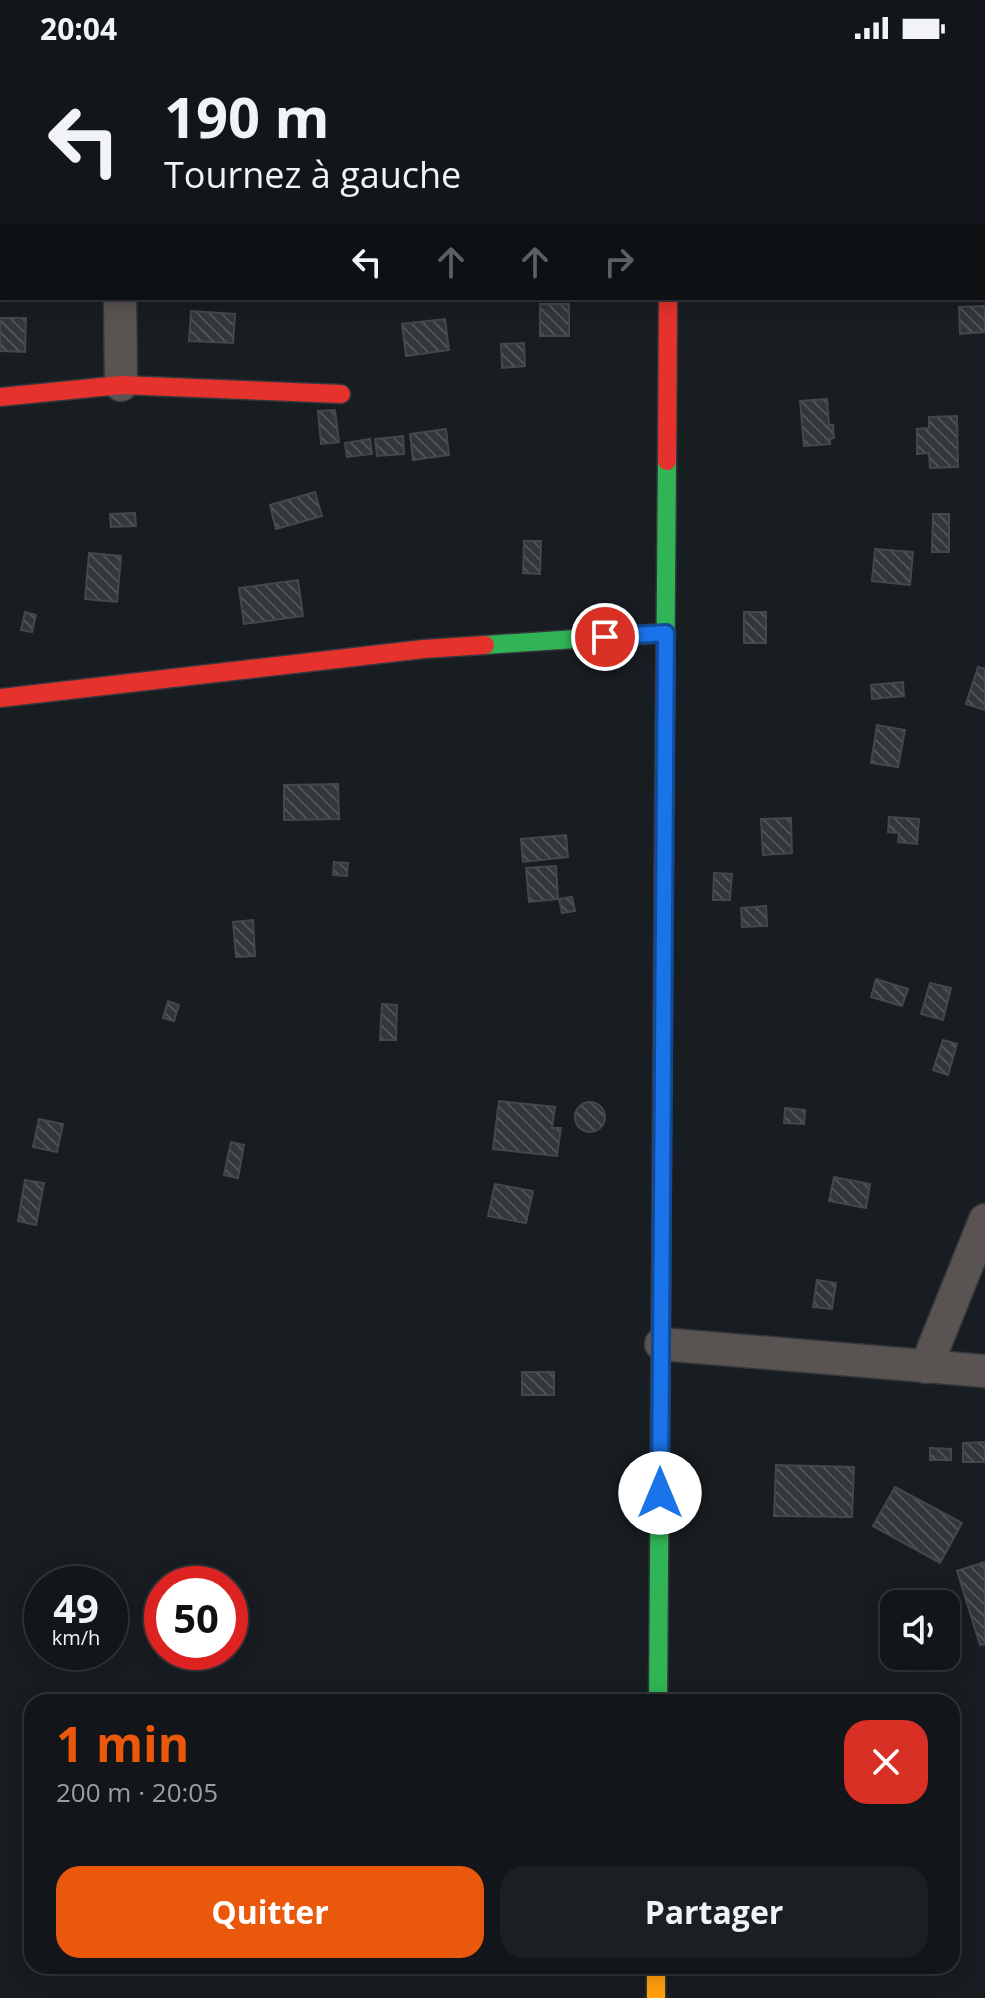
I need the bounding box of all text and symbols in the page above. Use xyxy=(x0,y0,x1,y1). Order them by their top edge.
text: 20:04 xyxy=(40,8,117,49)
text: 190 m xyxy=(164,78,330,154)
icon: left xyxy=(32,88,136,192)
text: Tournez à gauche xyxy=(164,150,461,199)
icon: left xyxy=(345,240,389,284)
icon: ahead xyxy=(429,240,473,284)
icon: ahead xyxy=(513,240,557,284)
icon: right xyxy=(597,240,641,284)
pin xyxy=(571,603,639,671)
icon: arrive xyxy=(583,615,627,659)
position arrow xyxy=(618,1451,702,1535)
speed limit sign: 50 xyxy=(144,1566,248,1670)
text: 49 xyxy=(53,1580,99,1635)
map controls xyxy=(880,1590,960,1670)
button: sound xyxy=(880,1590,960,1670)
text: km/h xyxy=(52,1624,100,1651)
text: 1 min xyxy=(56,1711,189,1776)
button: close xyxy=(844,1720,928,1804)
text: 200 m · 20:05 xyxy=(56,1774,218,1810)
button: Quitter xyxy=(56,1866,484,1958)
button: Partager xyxy=(500,1866,928,1958)

